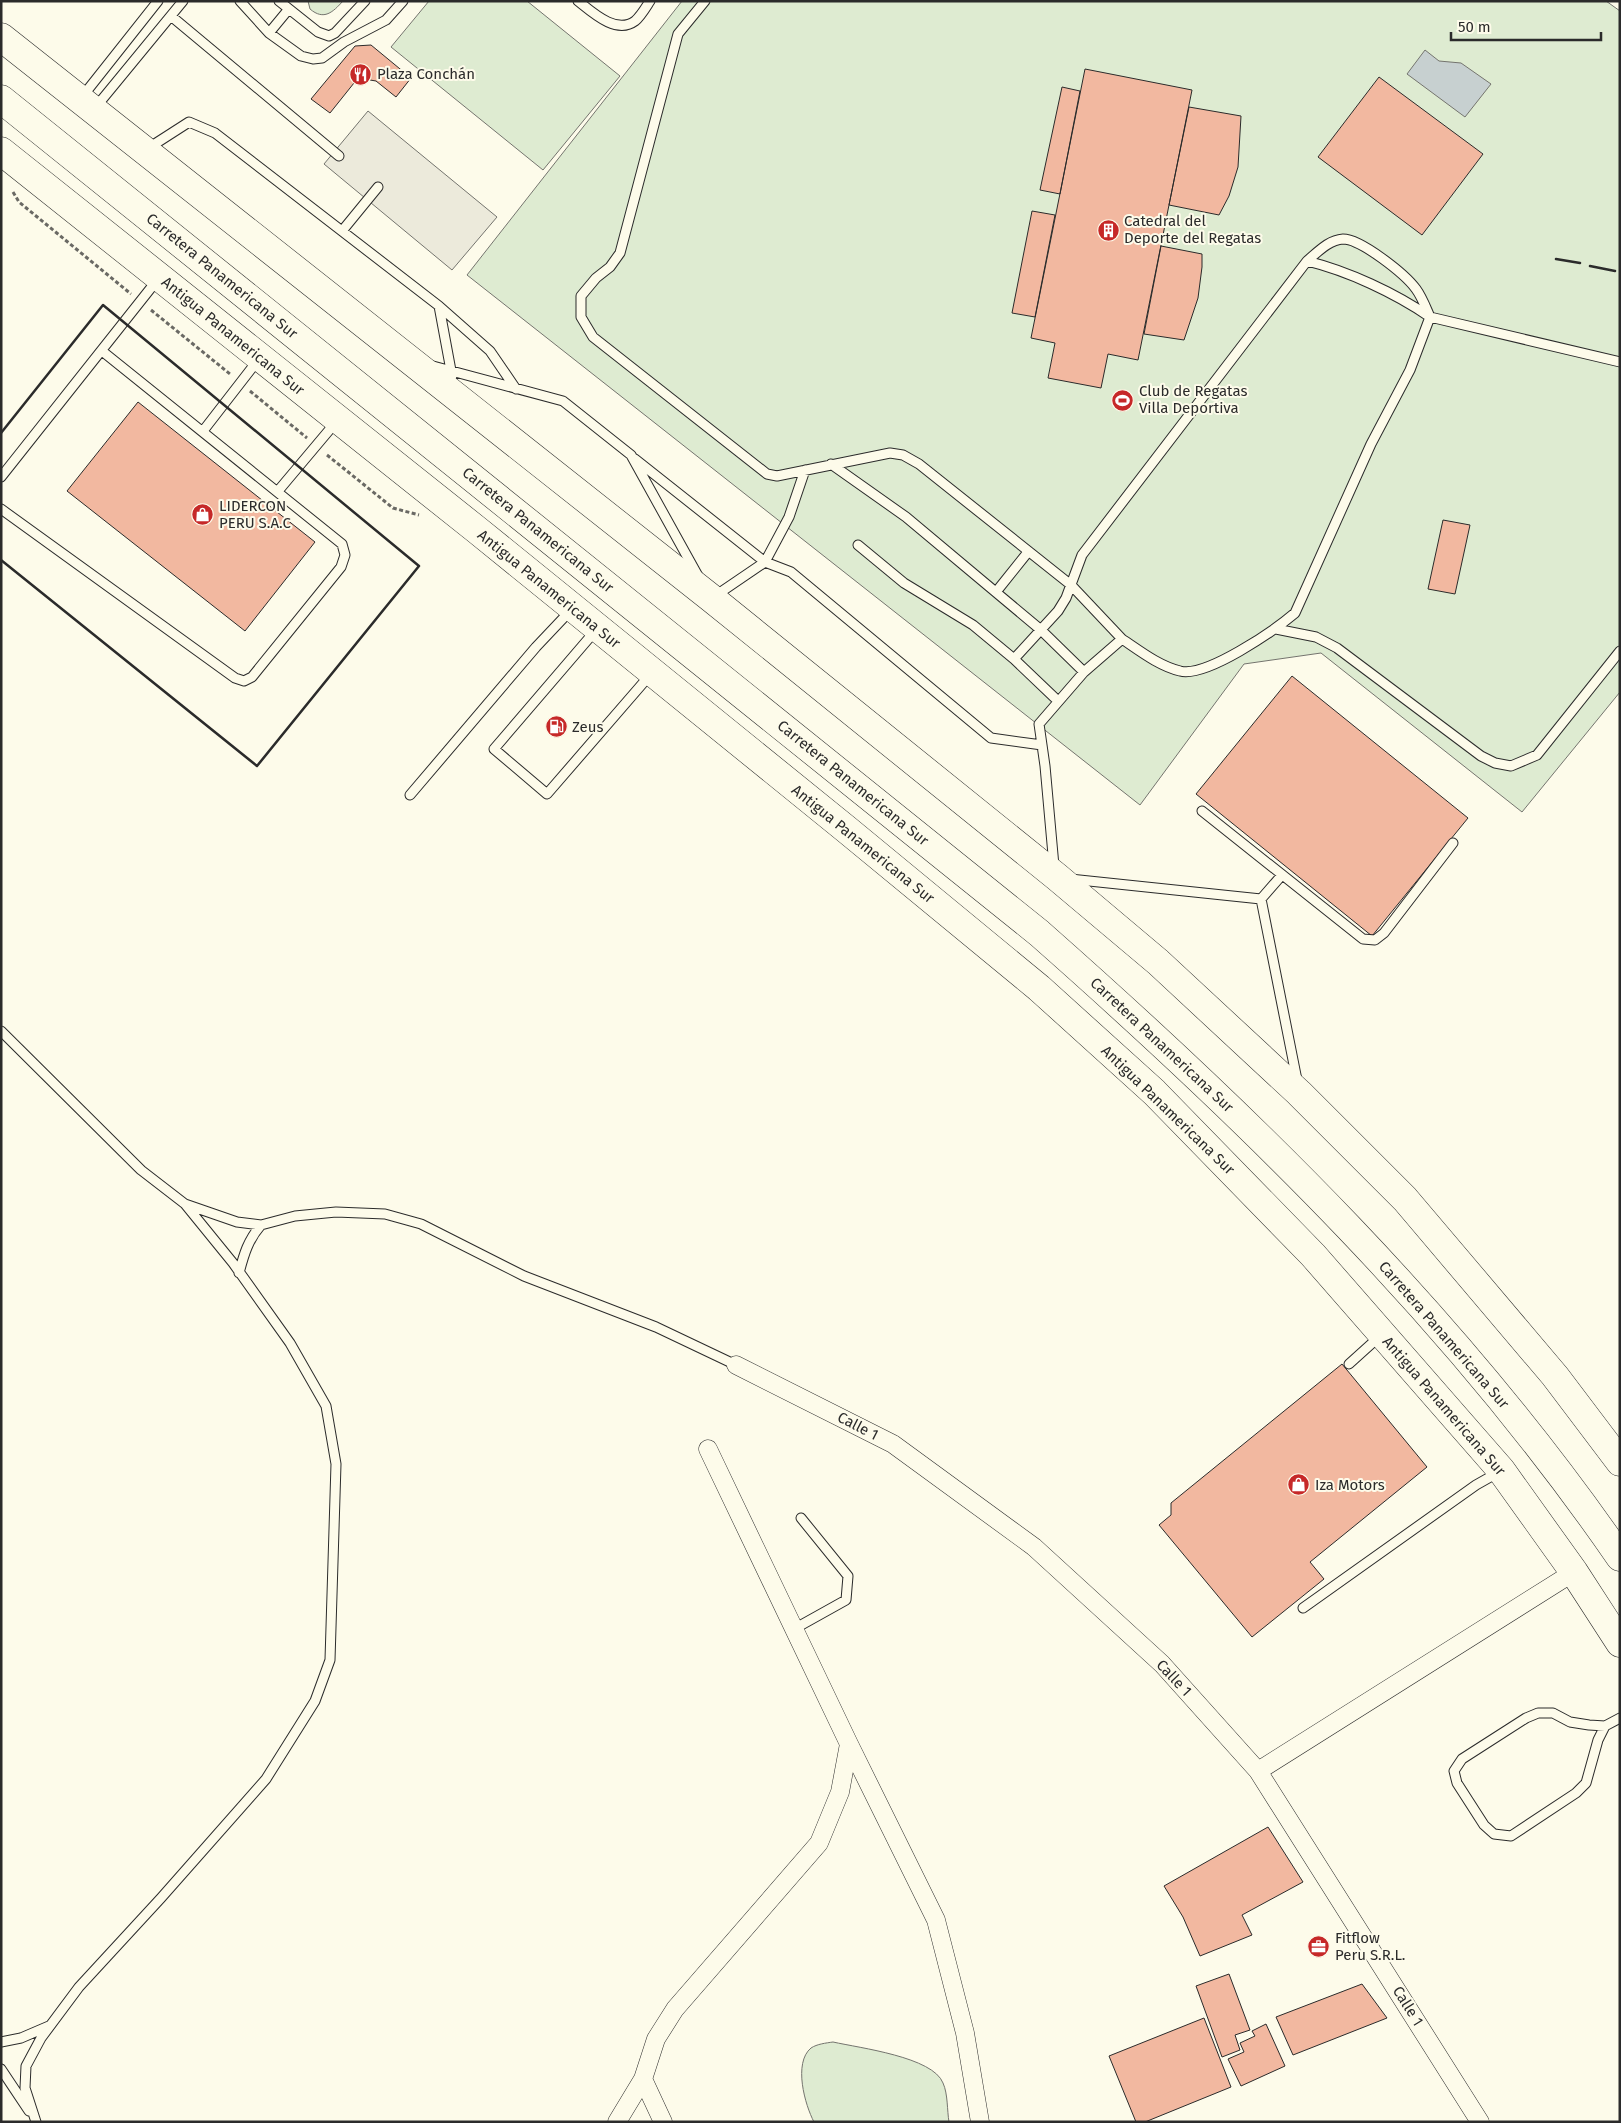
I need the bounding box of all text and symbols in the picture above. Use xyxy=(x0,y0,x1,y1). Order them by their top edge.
scale bar xyxy=(1451,10,1601,42)
text: 50 m xyxy=(1458,18,1491,36)
restaurant icon: Plaza Conchán xyxy=(349,62,373,86)
place label: Plaza Conchán xyxy=(377,65,475,83)
street label: Carretera Panamericana Sur xyxy=(143,209,301,343)
place label: Catedral del Deporte del Regatas xyxy=(1124,212,1261,247)
building icon: Catedral del Deporte del Regatas xyxy=(1096,218,1120,242)
street label: Antigua Panamericana Sur xyxy=(158,273,308,399)
place label: Club de Regatas Villa Deportiva xyxy=(1139,382,1247,417)
sports icon: Club de Regatas Villa Deportiva xyxy=(1111,388,1135,412)
street label: Carretera Panamericana Sur xyxy=(459,463,617,597)
place label: LIDERCON PERU S.A.C xyxy=(219,497,291,532)
shop icon: LIDERCON PERU S.A.C xyxy=(191,503,215,527)
street label: Antigua Panamericana Sur xyxy=(474,526,624,652)
fuel station icon: Zeus xyxy=(544,715,568,739)
street label: Carretera Panamericana Sur xyxy=(774,716,932,850)
place label: Zeus xyxy=(572,718,603,736)
street label: Antigua Panamericana Sur xyxy=(788,781,938,907)
street label: Carretera Panamericana Sur xyxy=(1087,974,1238,1116)
street label: Antigua Panamericana Sur xyxy=(1098,1042,1239,1179)
street label: Carretera Panamericana Sur xyxy=(1375,1258,1513,1413)
street label: Antigua Panamericana Sur xyxy=(1379,1333,1509,1479)
street label: Calle 1 xyxy=(834,1408,882,1444)
shop icon: Iza Motors xyxy=(1287,1473,1311,1497)
place label: Iza Motors xyxy=(1315,1476,1385,1494)
street label: Calle 1 xyxy=(1153,1656,1195,1700)
place label: Fitflow Peru S.R.L. xyxy=(1335,1929,1405,1964)
office icon: Fitflow Peru S.R.L. xyxy=(1307,1935,1331,1959)
street label: Calle 1 xyxy=(1389,1983,1427,2029)

